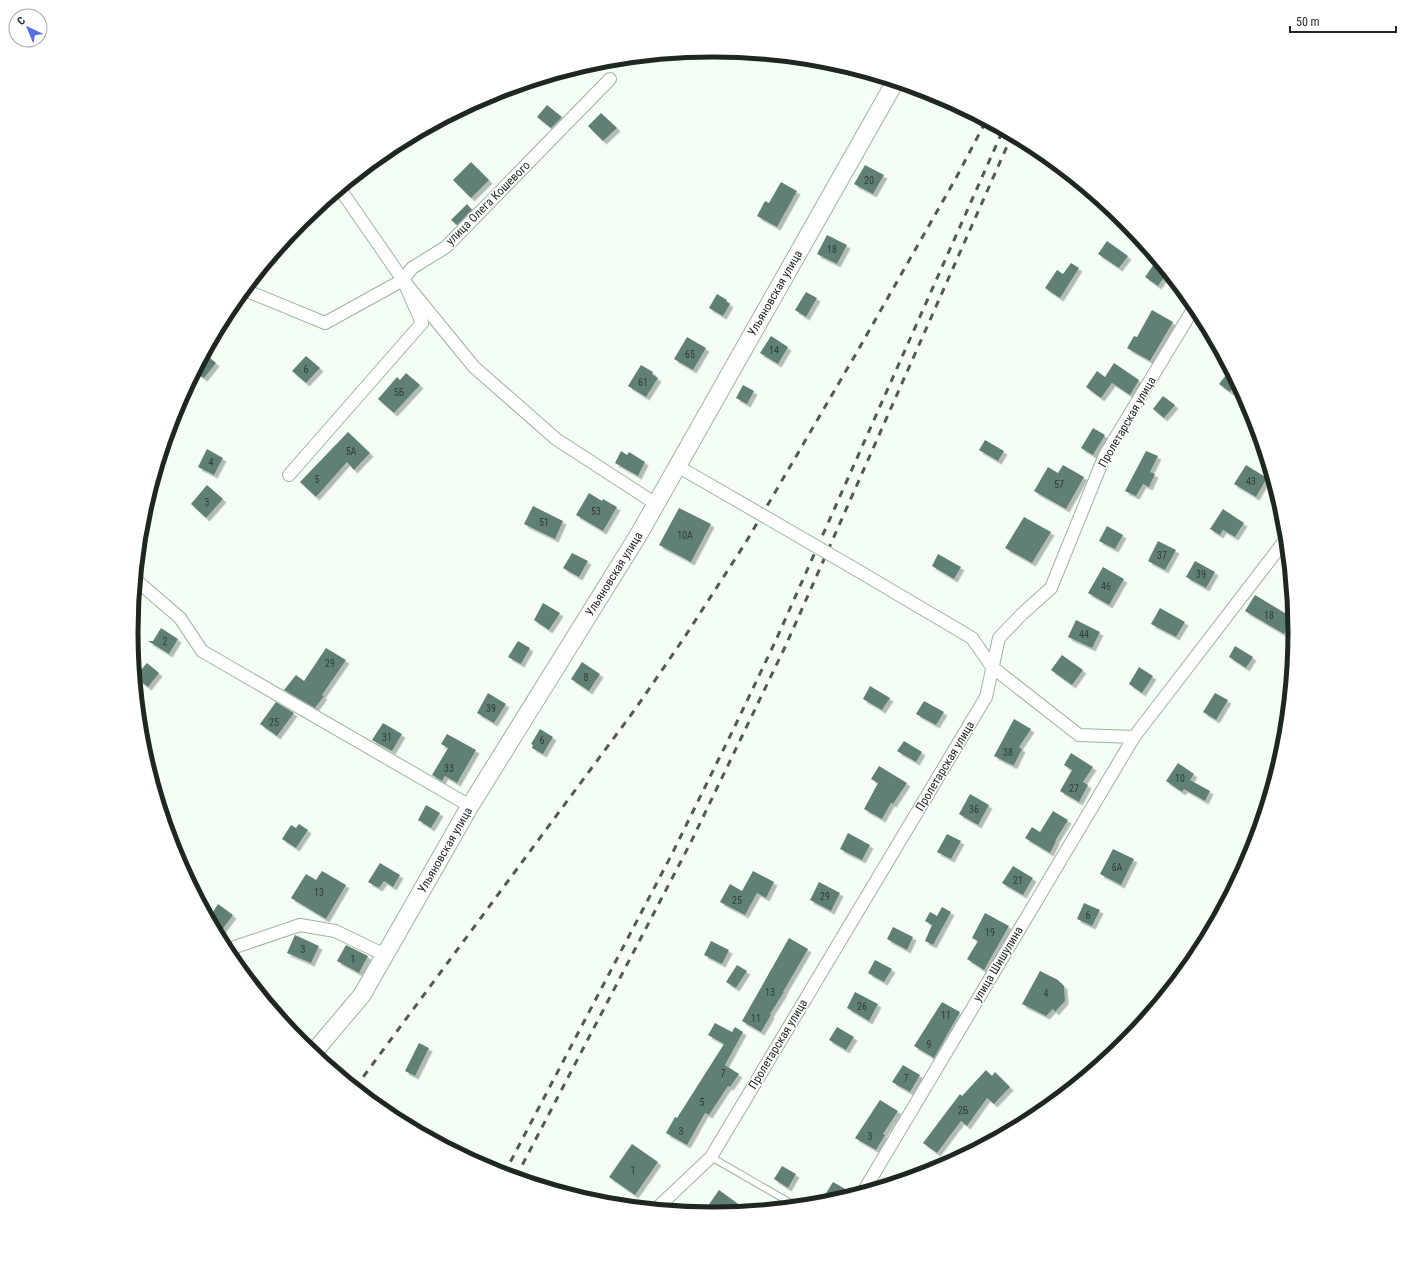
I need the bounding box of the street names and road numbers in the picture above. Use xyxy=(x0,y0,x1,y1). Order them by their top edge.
street label: улица Олега Кошевого xyxy=(443,158,533,248)
street label: Ульяновская улица xyxy=(745,247,805,338)
street label: Пролетарская улица xyxy=(1095,374,1159,470)
street label: Ульяновская улица xyxy=(582,529,646,619)
street label: Пролетарская улица xyxy=(913,718,977,813)
street label: Ульяновская улица xyxy=(415,804,475,895)
street label: улица Шишулина xyxy=(970,924,1026,1004)
street label: Пролетарская улица xyxy=(746,996,810,1091)

